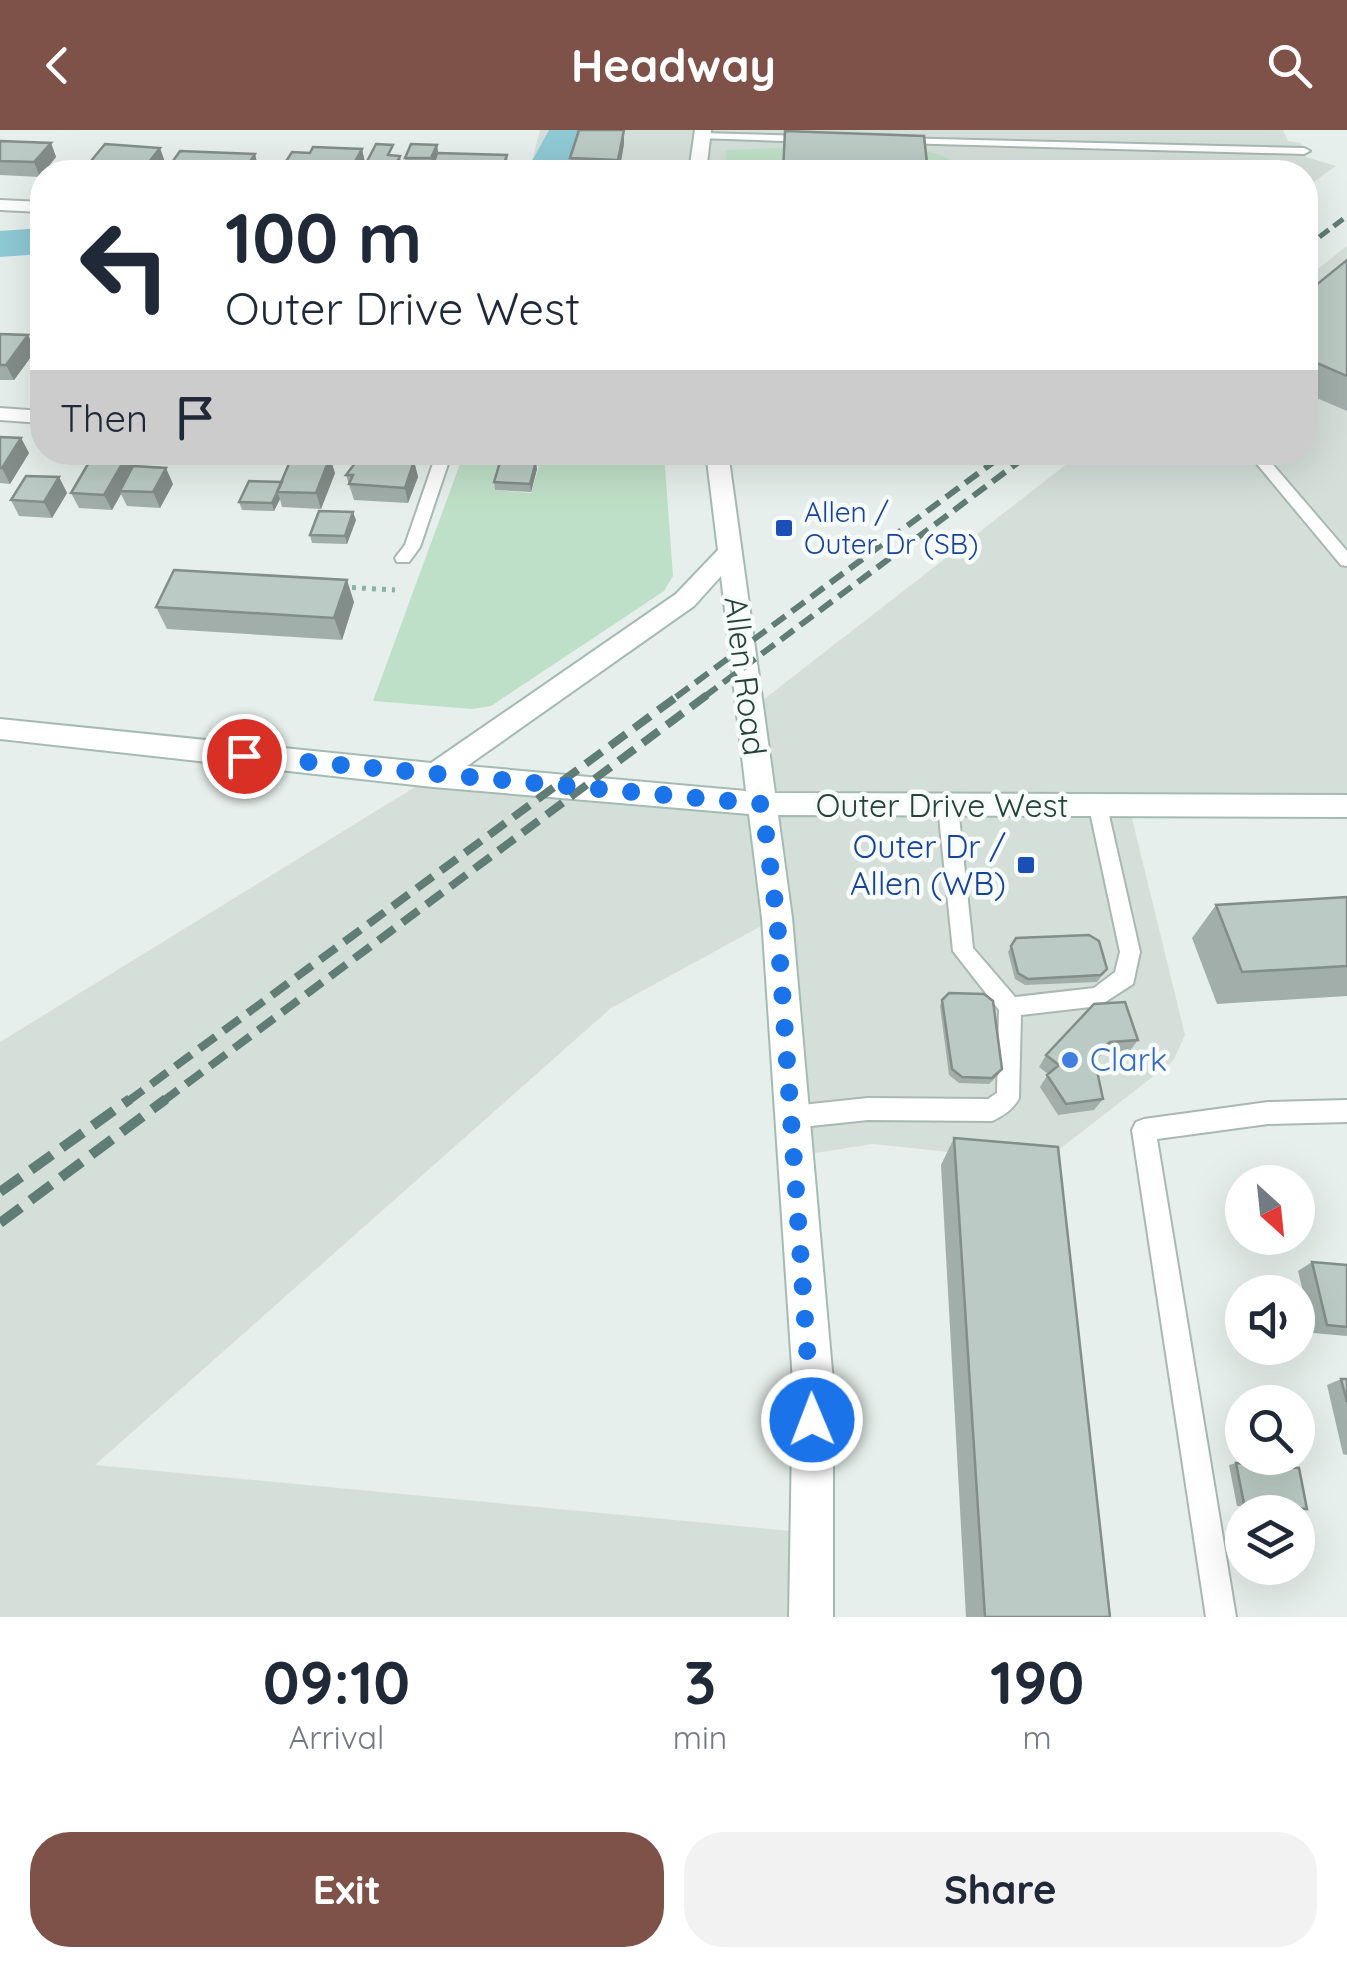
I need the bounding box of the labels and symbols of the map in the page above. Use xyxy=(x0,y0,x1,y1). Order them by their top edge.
place label: Allen / Outer Dr (SB) xyxy=(804,494,978,561)
marker: Allen / Outer Dr (SB) xyxy=(773,517,795,539)
street label: Allen Road xyxy=(716,594,776,758)
pin xyxy=(202,714,287,799)
street label: Outer Drive West xyxy=(816,785,1068,825)
place label: Outer Dr / Allen (WB) xyxy=(850,826,1006,903)
marker: Outer Dr / Allen (WB) xyxy=(1015,854,1037,876)
place label: Clark xyxy=(1090,1039,1167,1079)
marker: Clark xyxy=(1059,1049,1081,1071)
north arrow xyxy=(1225,1165,1315,1255)
position arrow xyxy=(760,1368,864,1472)

